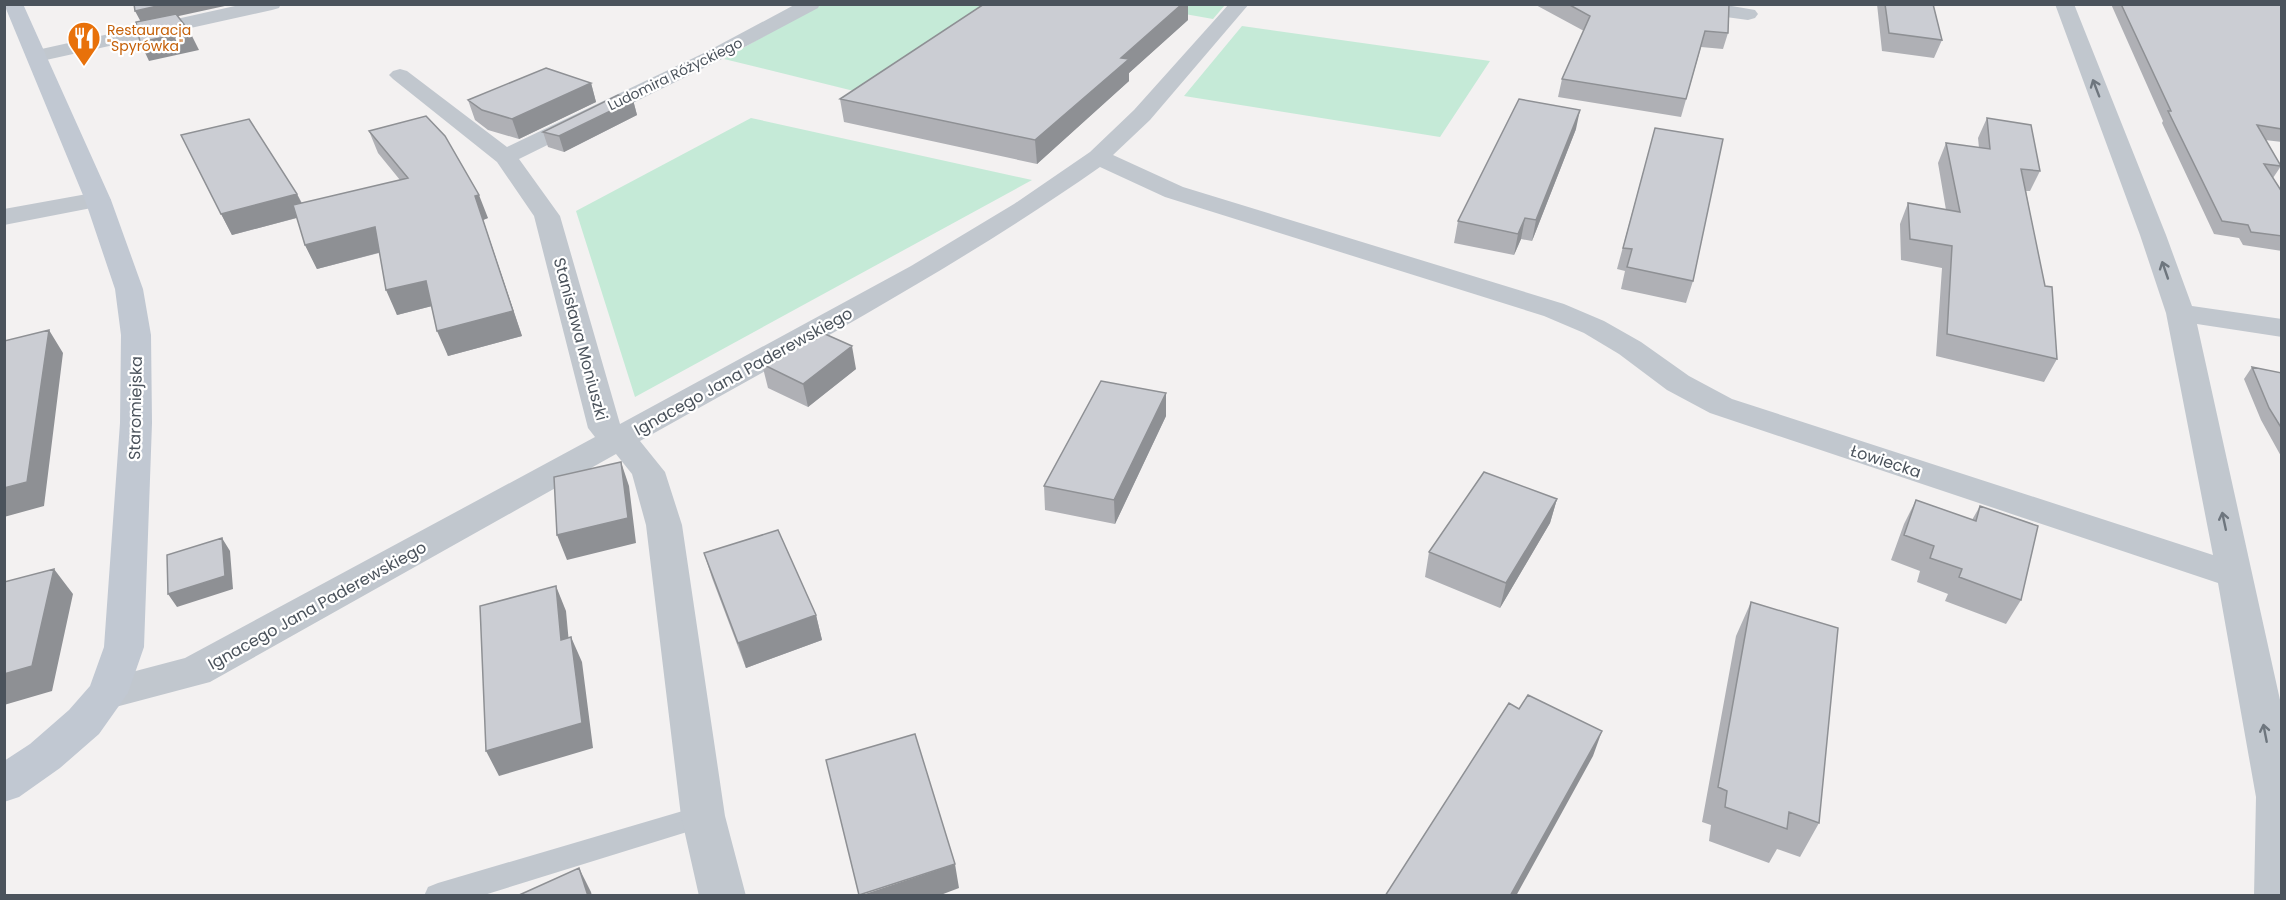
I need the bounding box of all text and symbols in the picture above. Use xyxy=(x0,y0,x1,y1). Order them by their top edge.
restaurant icon: Restauracja "Spyrówka" xyxy=(66,20,102,67)
place label: Restauracja "Spyrówka" xyxy=(107,20,191,56)
street label: Ludomira Różyckiego xyxy=(604,33,746,115)
one-way arrow xyxy=(2090,79,2101,98)
street label: Stanisława Moniuszki xyxy=(548,255,613,423)
one-way arrow xyxy=(2158,261,2169,280)
street label: Ignacego Jana Paderewskiego xyxy=(630,302,857,441)
street label: Staromiejska xyxy=(123,356,148,460)
street label: Łowiecka xyxy=(1848,439,1924,484)
one-way arrow xyxy=(2218,512,2229,532)
street label: Ignacego Jana Paderewskiego xyxy=(204,536,431,675)
one-way arrow xyxy=(2259,724,2270,744)

